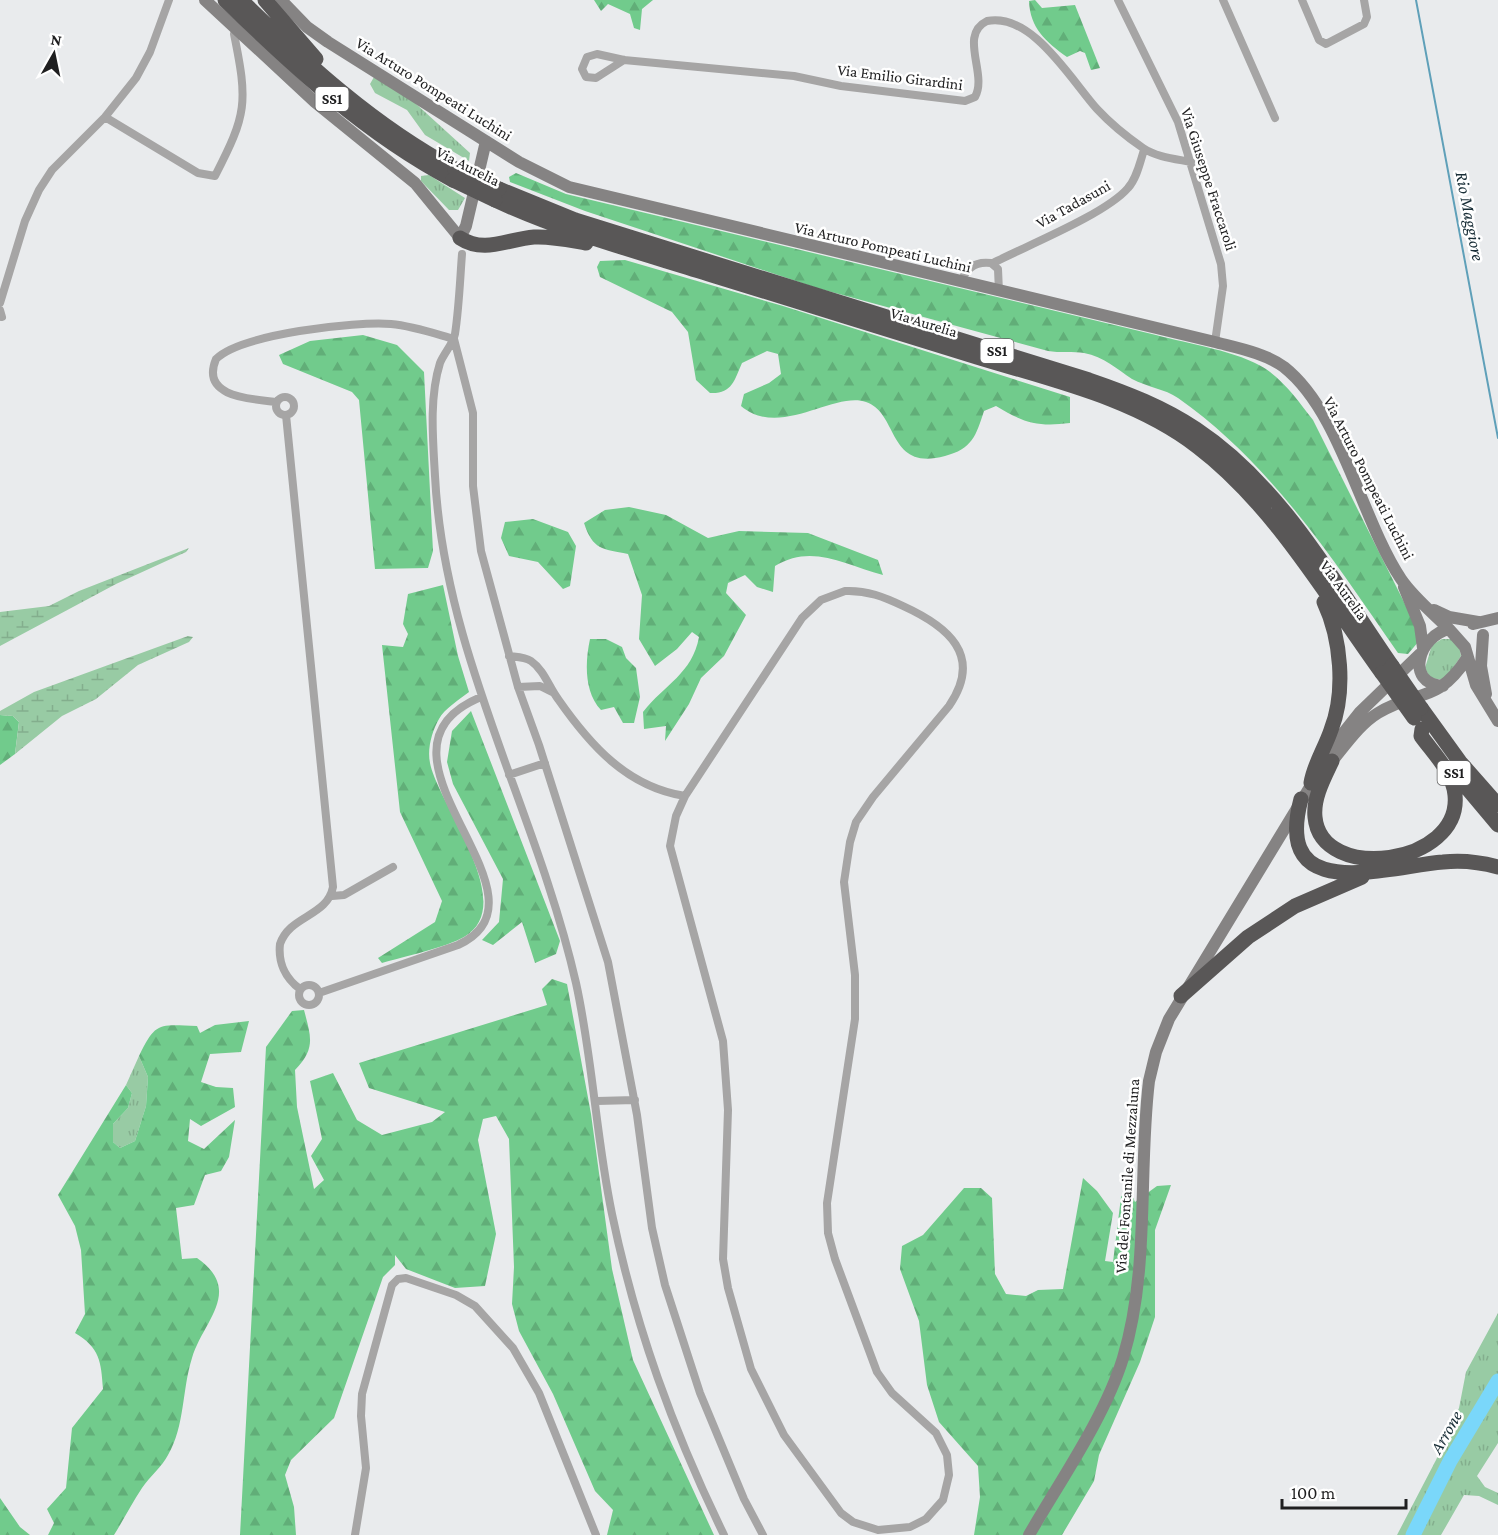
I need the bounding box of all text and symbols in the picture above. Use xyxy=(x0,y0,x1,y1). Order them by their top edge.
north arrow xyxy=(24,24,84,84)
text: N xyxy=(50,30,63,49)
street label: Via Arturo Pompeati Luchini xyxy=(352,34,515,145)
street label: Via Emilio Girardini xyxy=(836,61,964,93)
road number: SS1 xyxy=(316,87,348,111)
street label: Via Giuseppe Fraccaroli xyxy=(1177,105,1240,253)
street label: Via Aurelia xyxy=(433,143,503,190)
water label: Rio Maggiore xyxy=(1452,170,1488,263)
street label: Via Tadasuni xyxy=(1033,177,1113,231)
street label: Via Arturo Pompeati Luchini xyxy=(793,218,973,277)
street label: Via Aurelia xyxy=(888,304,960,340)
road number: SS1 xyxy=(980,339,1014,363)
street label: Via Arturo Pompeati Luchini xyxy=(1320,394,1418,563)
street label: Via Aurelia xyxy=(1317,557,1372,623)
road number: SS1 xyxy=(1438,761,1470,785)
street label: Via del Fontanile di Mezzaluna xyxy=(1112,1077,1142,1274)
water label: Arrone xyxy=(1425,1407,1466,1458)
scale bar xyxy=(1282,1472,1406,1510)
text: 100 m xyxy=(1291,1483,1336,1503)

